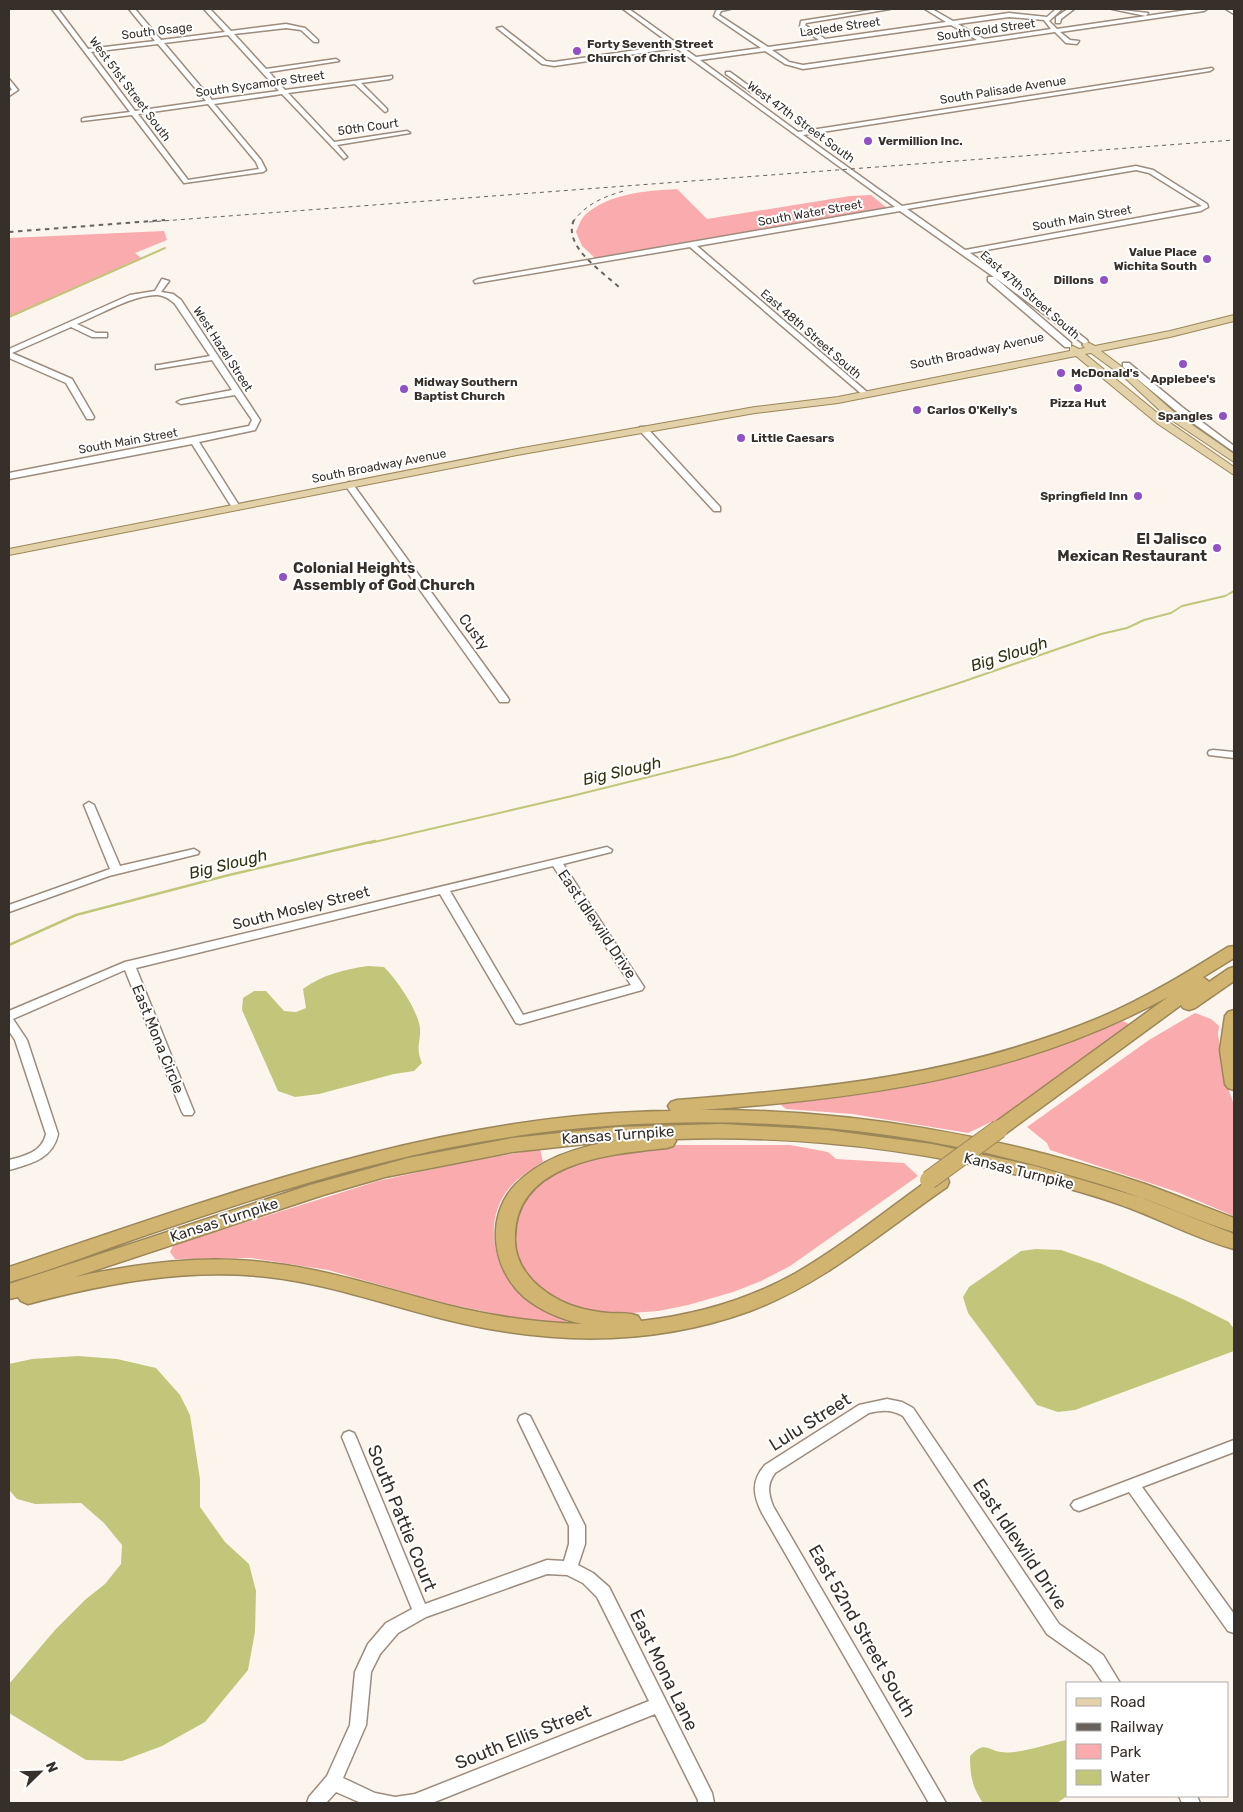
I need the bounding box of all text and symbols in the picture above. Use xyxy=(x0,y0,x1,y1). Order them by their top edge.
street label: Laclede Street xyxy=(799,14,881,40)
street label: South Gold Street xyxy=(936,16,1036,44)
street label: South Osage xyxy=(121,20,193,42)
street label: West 51st Street South xyxy=(86,34,174,144)
place label: Forty Seventh Street Church of Christ xyxy=(587,37,714,65)
marker: Forty Seventh Street Church of Christ xyxy=(571,45,583,57)
street label: South Sycamore Street xyxy=(195,68,326,100)
street label: South Palisade Avenue xyxy=(939,73,1067,107)
street label: West 47th Street South xyxy=(745,78,857,166)
street label: 50th Court xyxy=(337,116,400,138)
place label: Vermillion Inc. xyxy=(878,134,963,148)
marker: Vermillion Inc. xyxy=(862,135,874,147)
street label: South Water Street xyxy=(757,197,863,229)
street label: South Main Street xyxy=(1031,202,1133,234)
place label: Value Place Wichita South xyxy=(1114,245,1197,273)
street label: East 47th Street South xyxy=(977,248,1083,342)
marker: Value Place Wichita South xyxy=(1201,253,1213,265)
place label: Dillons xyxy=(1053,273,1094,287)
marker: Dillons xyxy=(1098,274,1110,286)
street label: East 48th Street South xyxy=(758,286,864,382)
street label: West Hazel Street xyxy=(190,304,256,394)
street label: South Broadway Avenue xyxy=(909,330,1045,372)
marker: Applebee's xyxy=(1177,358,1189,370)
place label: McDonald's xyxy=(1071,366,1139,380)
marker: McDonald's xyxy=(1055,367,1067,379)
place label: Applebee's xyxy=(1150,372,1216,386)
place label: Midway Southern Baptist Church xyxy=(414,375,518,403)
marker: Pizza Hut xyxy=(1072,382,1084,394)
marker: Midway Southern Baptist Church xyxy=(398,383,410,395)
place label: Pizza Hut xyxy=(1050,396,1107,410)
place label: Carlos O'Kelly's xyxy=(927,403,1018,417)
marker: Carlos O'Kelly's xyxy=(911,404,923,416)
place label: Spangles xyxy=(1158,409,1213,423)
marker: Spangles xyxy=(1217,410,1229,422)
street label: South Main Street xyxy=(77,425,179,457)
place label: Little Caesars xyxy=(751,431,835,445)
marker: Little Caesars xyxy=(735,432,747,444)
street label: South Broadway Avenue xyxy=(311,446,448,486)
place label: Springfield Inn xyxy=(1040,489,1128,503)
marker: Springfield Inn xyxy=(1132,490,1144,502)
place label: El Jalisco Mexican Restaurant xyxy=(1057,530,1207,565)
marker: El Jalisco Mexican Restaurant xyxy=(1211,542,1223,554)
place label: Colonial Heights Assembly of God Church xyxy=(293,559,475,594)
marker: Colonial Heights Assembly of God Church xyxy=(277,571,289,583)
street label: Custy xyxy=(455,610,493,654)
water label: Big Slough xyxy=(968,633,1050,675)
water label: Big Slough xyxy=(581,753,663,789)
water label: Big Slough xyxy=(187,845,269,883)
street label: East Idlewild Drive xyxy=(554,866,640,982)
street label: South Mosley Street xyxy=(231,882,371,934)
street label: East Mona Circle xyxy=(128,982,188,1096)
street label: Kansas Turnpike xyxy=(561,1122,675,1148)
street label: Kansas Turnpike xyxy=(962,1149,1076,1193)
street label: Kansas Turnpike xyxy=(168,1194,280,1246)
street label: Lulu Street xyxy=(765,1388,855,1456)
street label: South Pattie Court xyxy=(363,1442,441,1594)
street label: East Idlewild Drive xyxy=(968,1474,1072,1614)
street label: East 52nd Street South xyxy=(804,1541,920,1721)
street label: East Mona Lane xyxy=(625,1606,703,1734)
legend xyxy=(1066,1682,1228,1797)
text: Road xyxy=(1110,1693,1146,1711)
street label: South Ellis Street xyxy=(452,1700,594,1774)
text: Railway xyxy=(1110,1718,1164,1736)
text: Park xyxy=(1110,1743,1141,1761)
north arrow xyxy=(15,1747,65,1797)
text: N xyxy=(42,1759,61,1775)
text: Water xyxy=(1110,1768,1150,1786)

